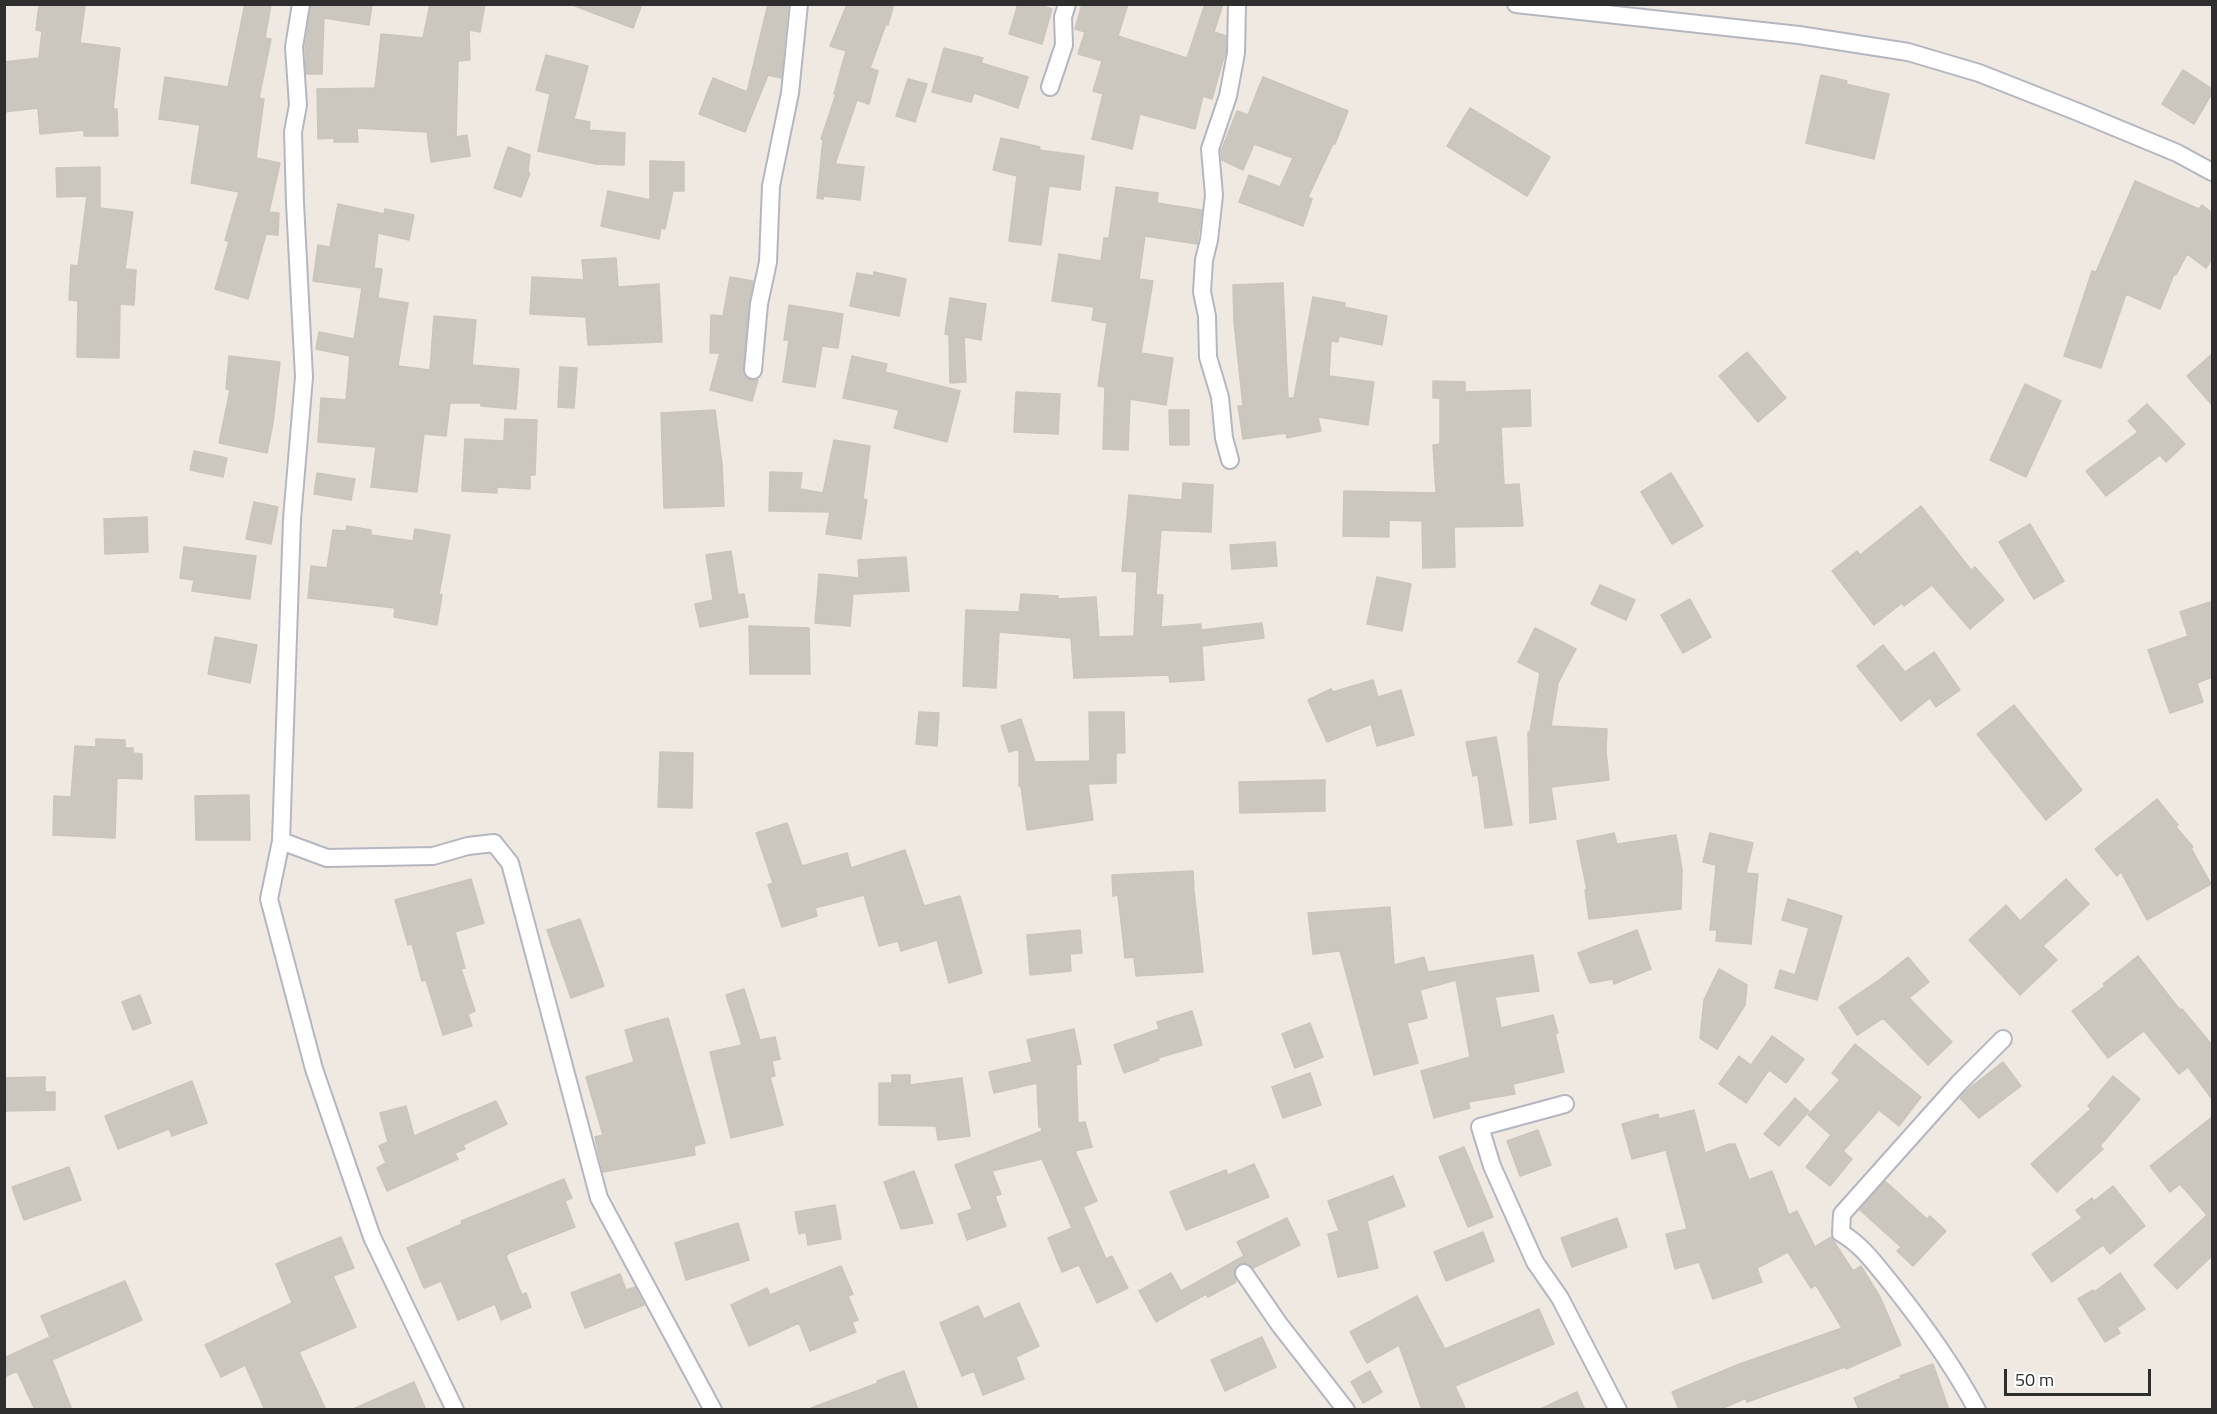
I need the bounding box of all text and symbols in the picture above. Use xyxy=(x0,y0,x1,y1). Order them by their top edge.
scale bar xyxy=(2007,1357,2154,1395)
text: 50 m xyxy=(2015,1366,2054,1393)

